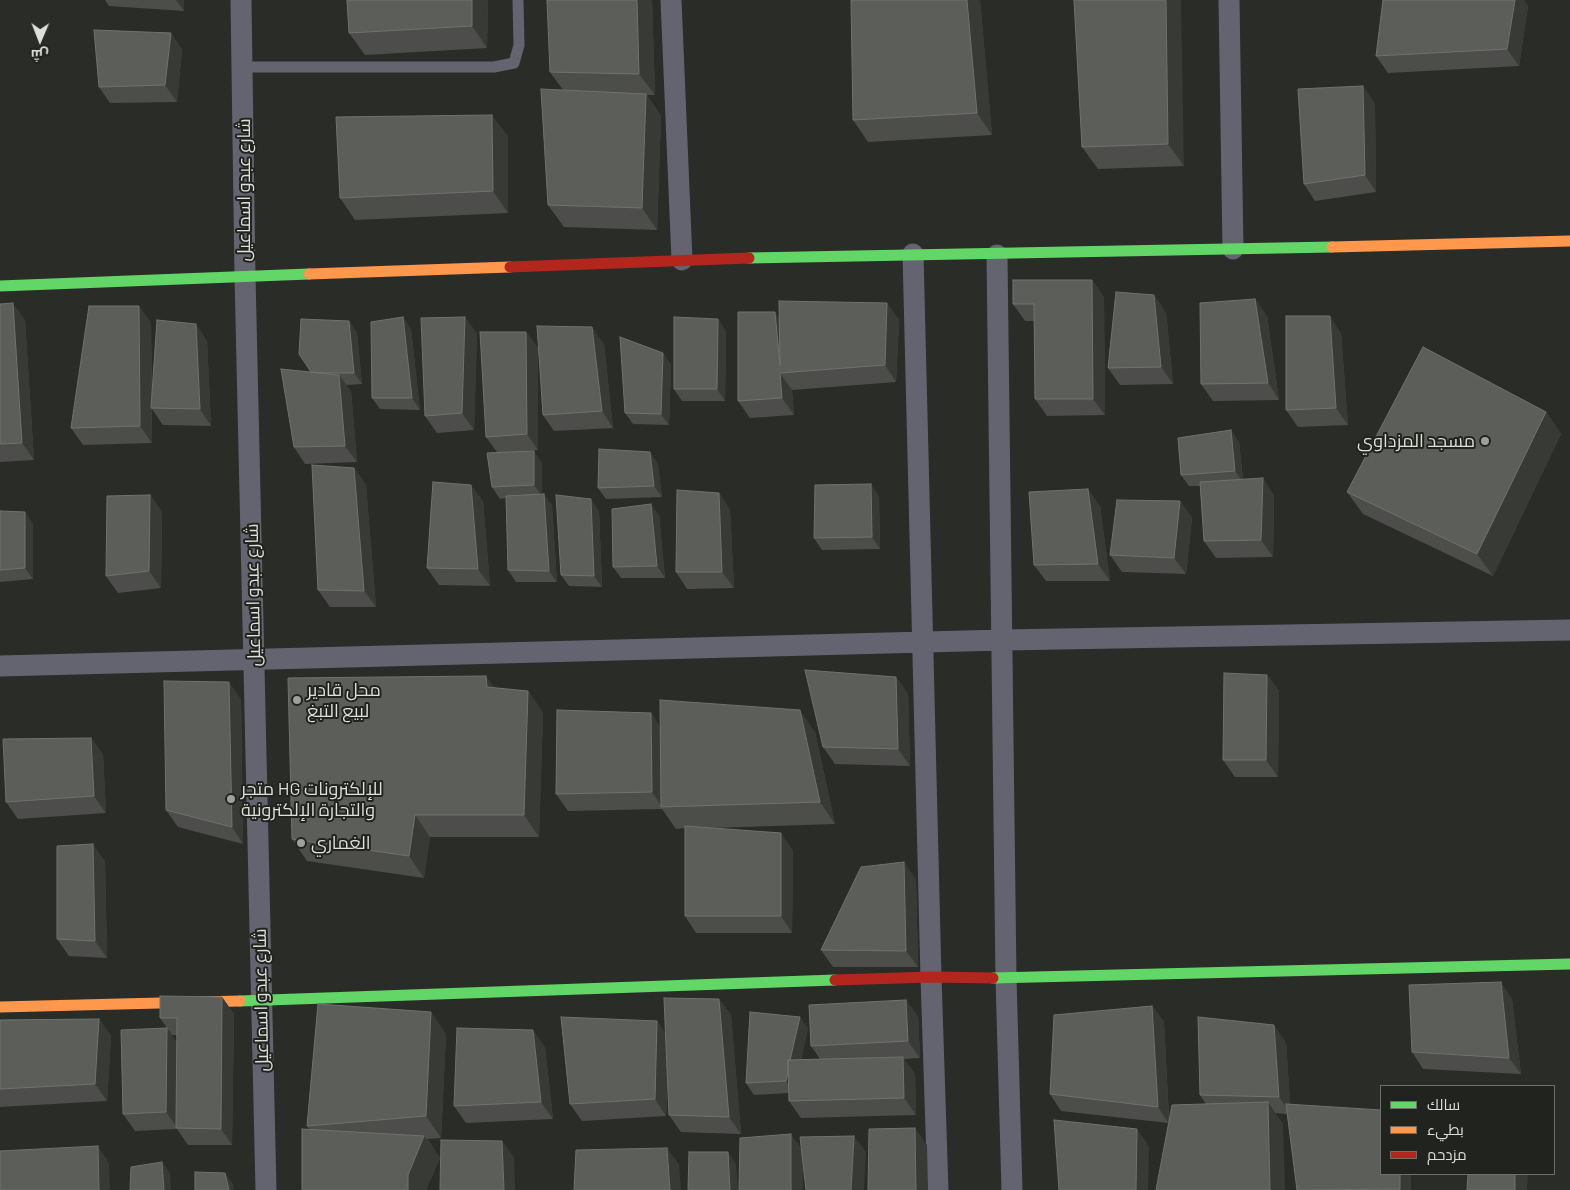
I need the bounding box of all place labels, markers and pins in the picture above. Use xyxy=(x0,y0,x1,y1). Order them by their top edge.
place label: مسجد المزداوي xyxy=(1357,430,1475,452)
marker: مسجد المزداوي xyxy=(1479,435,1491,447)
place label: محل قادير لبيع التبغ xyxy=(307,679,381,722)
marker: محل قادير لبيع التبغ xyxy=(291,694,303,706)
place label: متجر HG للإلكترونات والتجارة الإلكترونية xyxy=(241,778,383,821)
marker: متجر HG للإلكترونات والتجارة الإلكترونية xyxy=(225,793,237,805)
place label: الغماري xyxy=(311,832,371,854)
marker: الغماري xyxy=(295,837,307,849)

